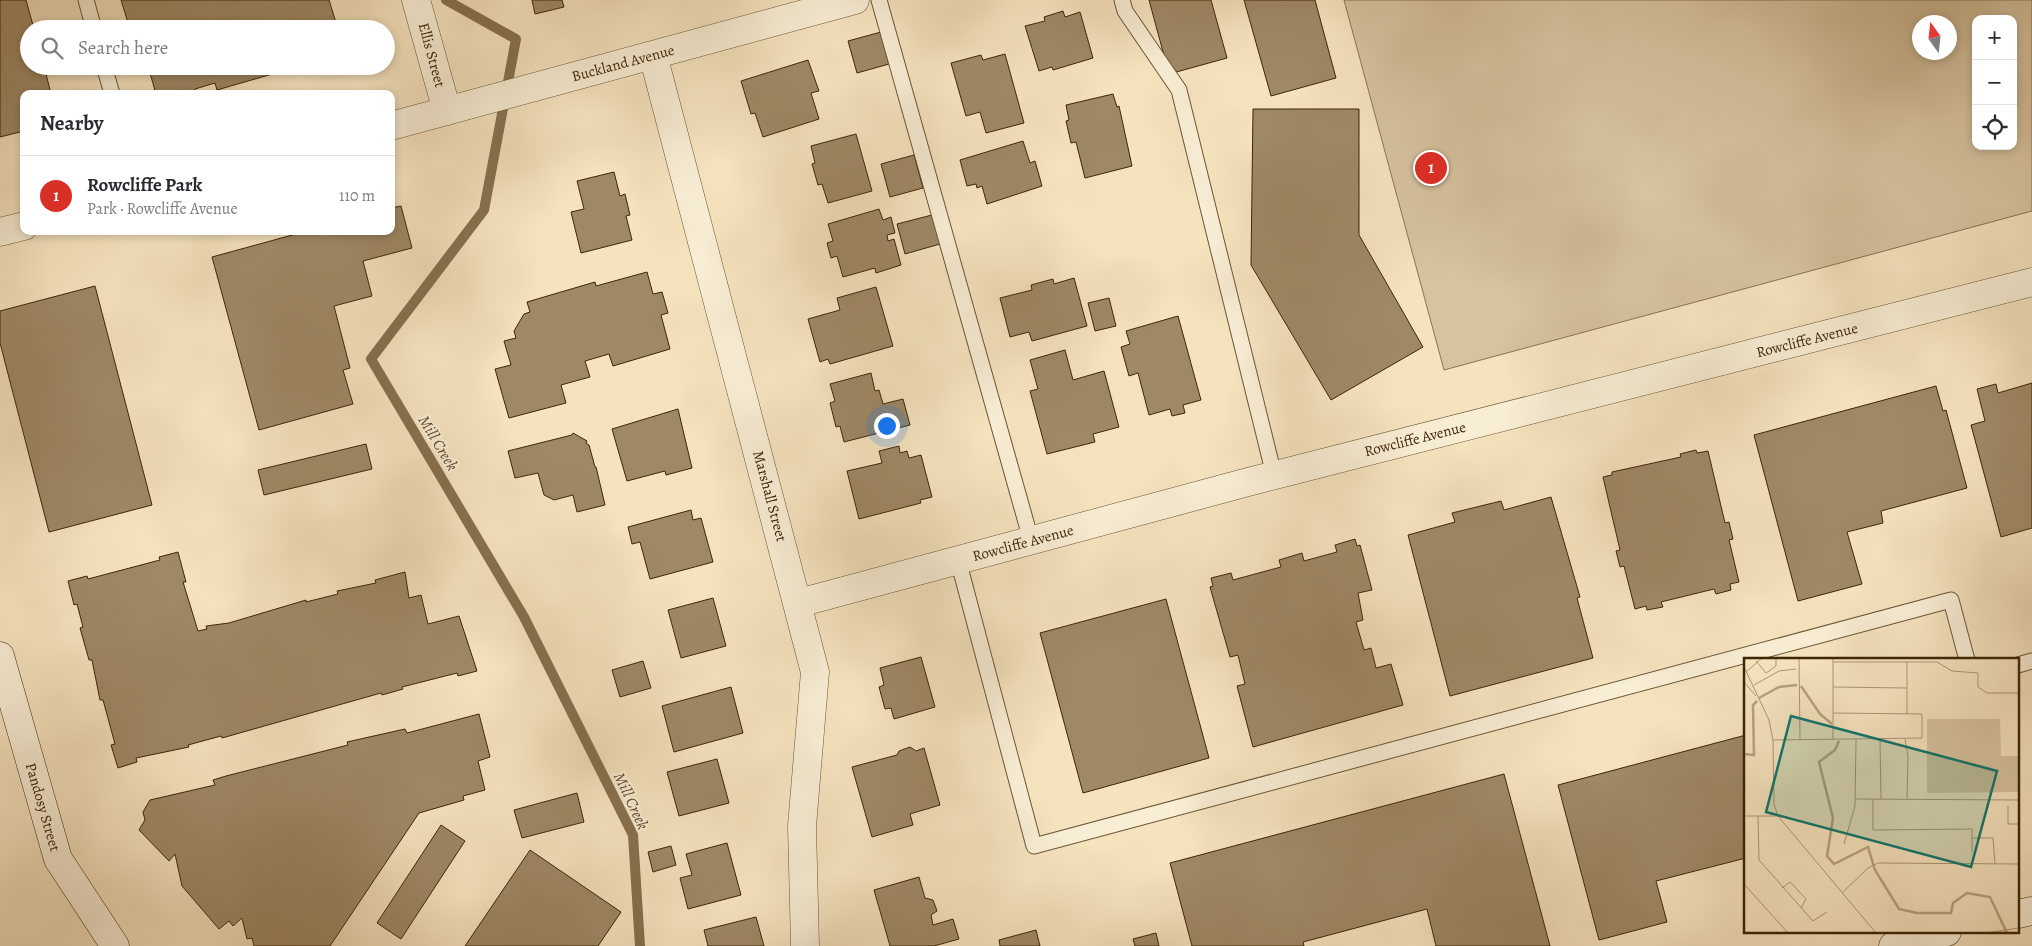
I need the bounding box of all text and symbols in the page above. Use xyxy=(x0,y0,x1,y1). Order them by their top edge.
north arrow xyxy=(1912,15,1957,60)
map controls xyxy=(1972,15,2017,150)
button: + xyxy=(1972,15,2017,60)
search box xyxy=(20,20,395,75)
street label: Ellis Street xyxy=(414,20,450,90)
icon: search xyxy=(38,34,66,62)
text: Search here xyxy=(78,35,168,61)
street label: Buckland Avenue xyxy=(569,40,677,86)
button: − xyxy=(1972,60,2017,105)
button: locate xyxy=(1972,105,2017,150)
text: Nearby xyxy=(40,109,103,137)
pin: 1 xyxy=(1415,149,1447,187)
text: Rowcliffe Park xyxy=(87,172,202,198)
text: 1 xyxy=(53,185,59,207)
text: 110 m xyxy=(339,185,375,207)
text: Park · Rowcliffe Avenue xyxy=(87,198,238,220)
street label: Rowcliffe Avenue xyxy=(1754,318,1860,362)
water label: Mill Creek xyxy=(413,411,463,475)
your location xyxy=(874,413,900,439)
street label: Rowcliffe Avenue xyxy=(1362,417,1468,461)
street label: Marshall Street xyxy=(748,448,792,544)
street label: Rowcliffe Avenue xyxy=(970,520,1076,566)
inset map xyxy=(1744,658,2020,934)
street label: Pandosy Street xyxy=(21,760,65,854)
water label: Mill Creek xyxy=(608,769,654,833)

